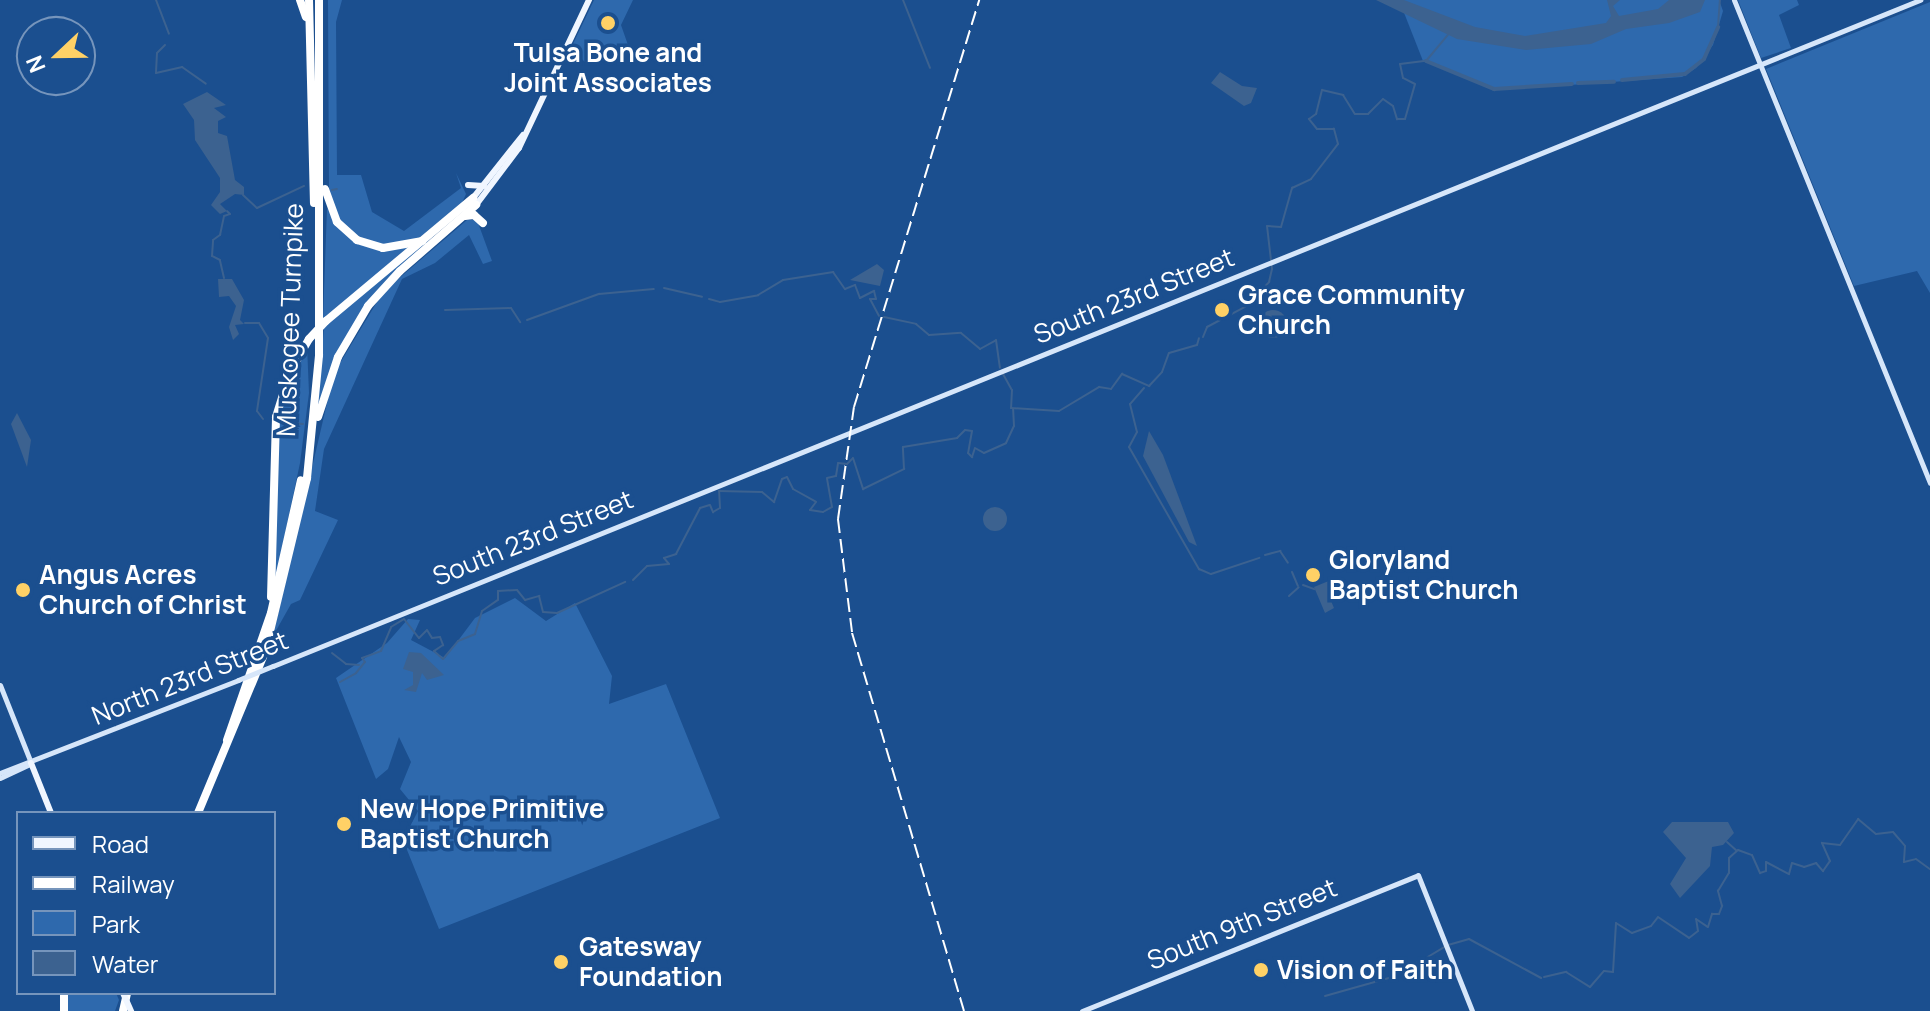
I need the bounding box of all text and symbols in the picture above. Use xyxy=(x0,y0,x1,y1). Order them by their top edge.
marker: Tulsa Bone and Joint Associates xyxy=(597,12,619,34)
north arrow xyxy=(16,16,96,96)
place label: Tulsa Bone and Joint Associates xyxy=(504,37,712,98)
text: N xyxy=(19,51,52,77)
street label: Muskogee Turnpike xyxy=(270,203,310,437)
street label: South 23rd Street xyxy=(1029,242,1239,350)
place label: Grace Community Church xyxy=(1238,279,1465,340)
marker: Grace Community Church xyxy=(1213,301,1231,319)
street label: South 23rd Street xyxy=(428,484,638,592)
place label: Gloryland Baptist Church xyxy=(1329,544,1519,606)
place label: Angus Acres Church of Christ xyxy=(39,559,247,620)
marker: Gloryland Baptist Church xyxy=(1304,566,1322,584)
marker: Angus Acres Church of Christ xyxy=(14,581,32,599)
street label: North 23rd Street xyxy=(87,624,293,732)
place label: New Hope Primitive Baptist Church xyxy=(360,793,605,854)
legend xyxy=(16,811,276,995)
marker: New Hope Primitive Baptist Church xyxy=(335,815,353,833)
text: Road xyxy=(92,827,149,860)
text: Railway xyxy=(92,867,175,900)
street label: South 9th Street xyxy=(1143,872,1341,976)
text: Park xyxy=(92,907,140,940)
place label: Gatesway Foundation xyxy=(579,931,722,992)
text: Water xyxy=(92,947,159,980)
marker: Gatesway Foundation xyxy=(550,951,572,973)
place label: Vision of Faith xyxy=(1277,954,1453,986)
marker: Vision of Faith xyxy=(1252,961,1270,979)

